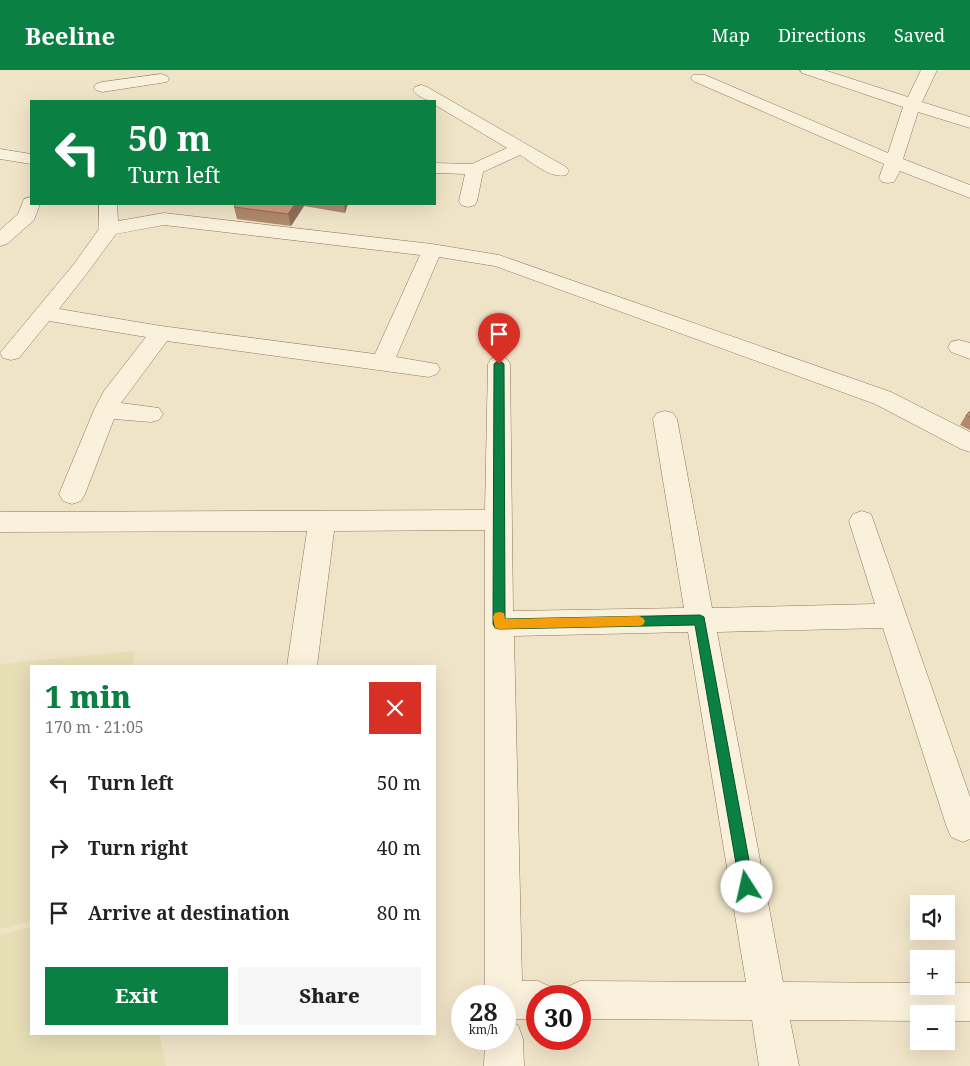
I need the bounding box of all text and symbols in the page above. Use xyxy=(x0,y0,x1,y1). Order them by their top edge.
text: Beeline xyxy=(25,19,115,52)
text: Map xyxy=(712,23,750,47)
text: Directions xyxy=(778,23,866,47)
text: Saved xyxy=(894,23,945,47)
text: 50 m xyxy=(128,114,211,161)
icon: left xyxy=(45,120,110,185)
text: Turn left xyxy=(128,159,220,189)
pin xyxy=(478,313,520,364)
icon: arrive xyxy=(485,320,513,348)
text: 1 min xyxy=(45,676,131,717)
button: close xyxy=(369,682,421,734)
text: 170 m · 21:05 xyxy=(45,716,144,738)
icon: left xyxy=(45,769,73,797)
text: Turn left xyxy=(88,770,174,796)
text: 50 m xyxy=(377,770,421,796)
icon: right xyxy=(45,834,73,862)
text: Turn right xyxy=(88,835,188,861)
text: 40 m xyxy=(377,835,421,861)
position arrow xyxy=(720,860,772,912)
map controls xyxy=(910,895,955,1050)
button: sound xyxy=(910,895,955,940)
icon: arrive xyxy=(45,899,73,927)
text: Arrive at destination xyxy=(88,900,290,926)
text: 80 m xyxy=(377,900,421,926)
button: + xyxy=(910,950,955,995)
button: Exit xyxy=(45,967,228,1025)
button: Share xyxy=(238,967,421,1025)
speed limit sign: 30 xyxy=(526,985,591,1050)
text: 28 xyxy=(469,994,498,1028)
button: − xyxy=(910,1005,955,1050)
text: km/h xyxy=(469,1021,498,1038)

